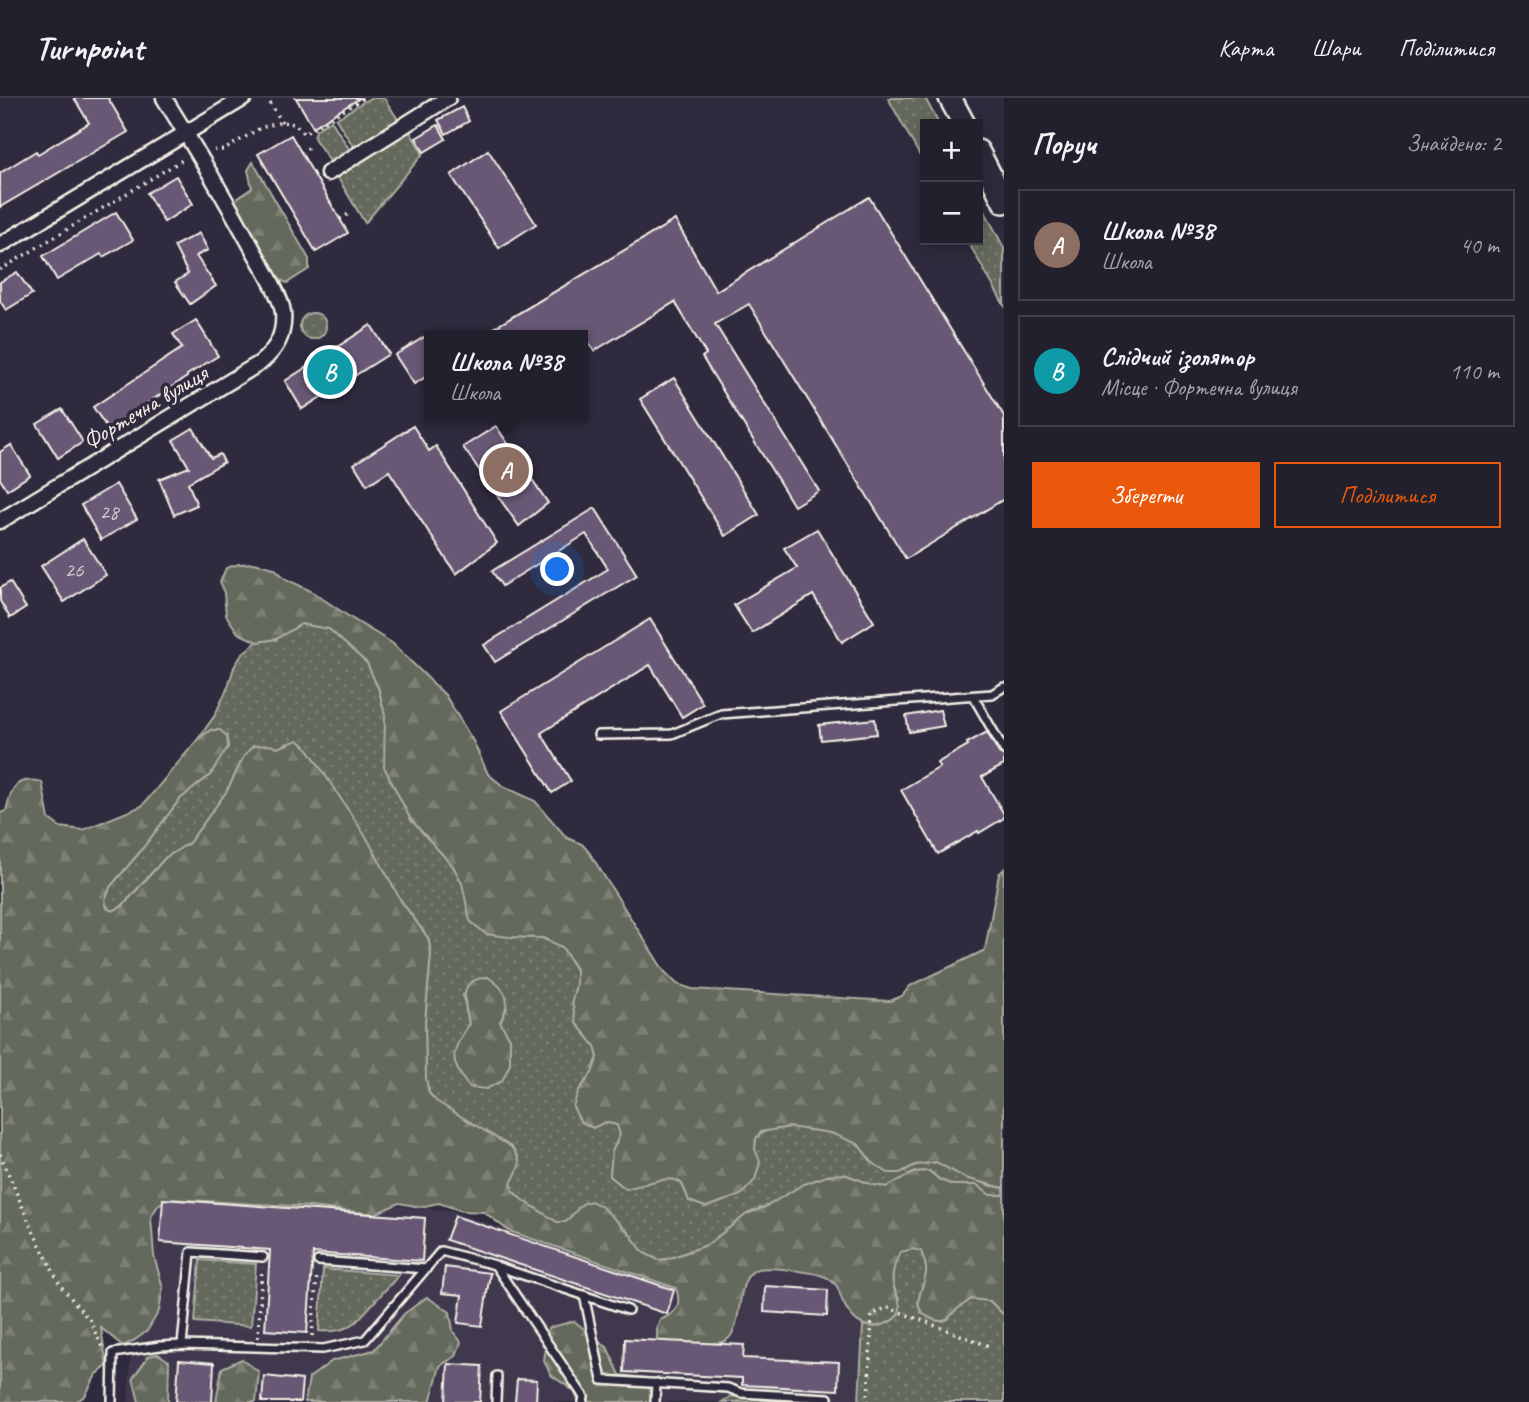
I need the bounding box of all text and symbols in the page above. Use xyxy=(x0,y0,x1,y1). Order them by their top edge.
text: Turnpoint xyxy=(35,27,143,69)
text: Карта xyxy=(1218,33,1273,63)
text: Шари xyxy=(1311,33,1361,63)
text: Поділитися xyxy=(1399,33,1494,63)
map controls xyxy=(920,119,983,245)
button: + xyxy=(920,119,983,182)
text: Поруч xyxy=(1032,125,1096,163)
text: Знайдено: 2 xyxy=(1406,129,1501,158)
button: − xyxy=(920,182,983,245)
text: Школа №38 xyxy=(1101,214,1214,247)
text: A xyxy=(1051,231,1063,260)
text: 40 m xyxy=(1460,231,1499,260)
text: Школа xyxy=(1101,247,1152,276)
popup xyxy=(424,330,588,421)
text: Слідчий ізолятор xyxy=(1101,340,1254,373)
text: Школа №38 xyxy=(449,345,563,378)
pin: B xyxy=(307,346,353,398)
street label: Фортечна вулиця xyxy=(77,357,214,456)
text: B xyxy=(1051,357,1063,386)
text: 110 m xyxy=(1450,357,1499,386)
text: Місце · Фортечна вулиця xyxy=(1101,373,1297,402)
text: Школа xyxy=(449,378,500,407)
pin: A xyxy=(483,444,529,496)
button: Зберегти xyxy=(1032,462,1260,528)
button: Поділитися xyxy=(1274,462,1501,528)
house number: 28 xyxy=(100,499,121,525)
your location xyxy=(540,552,574,586)
house number: 26 xyxy=(65,557,84,583)

